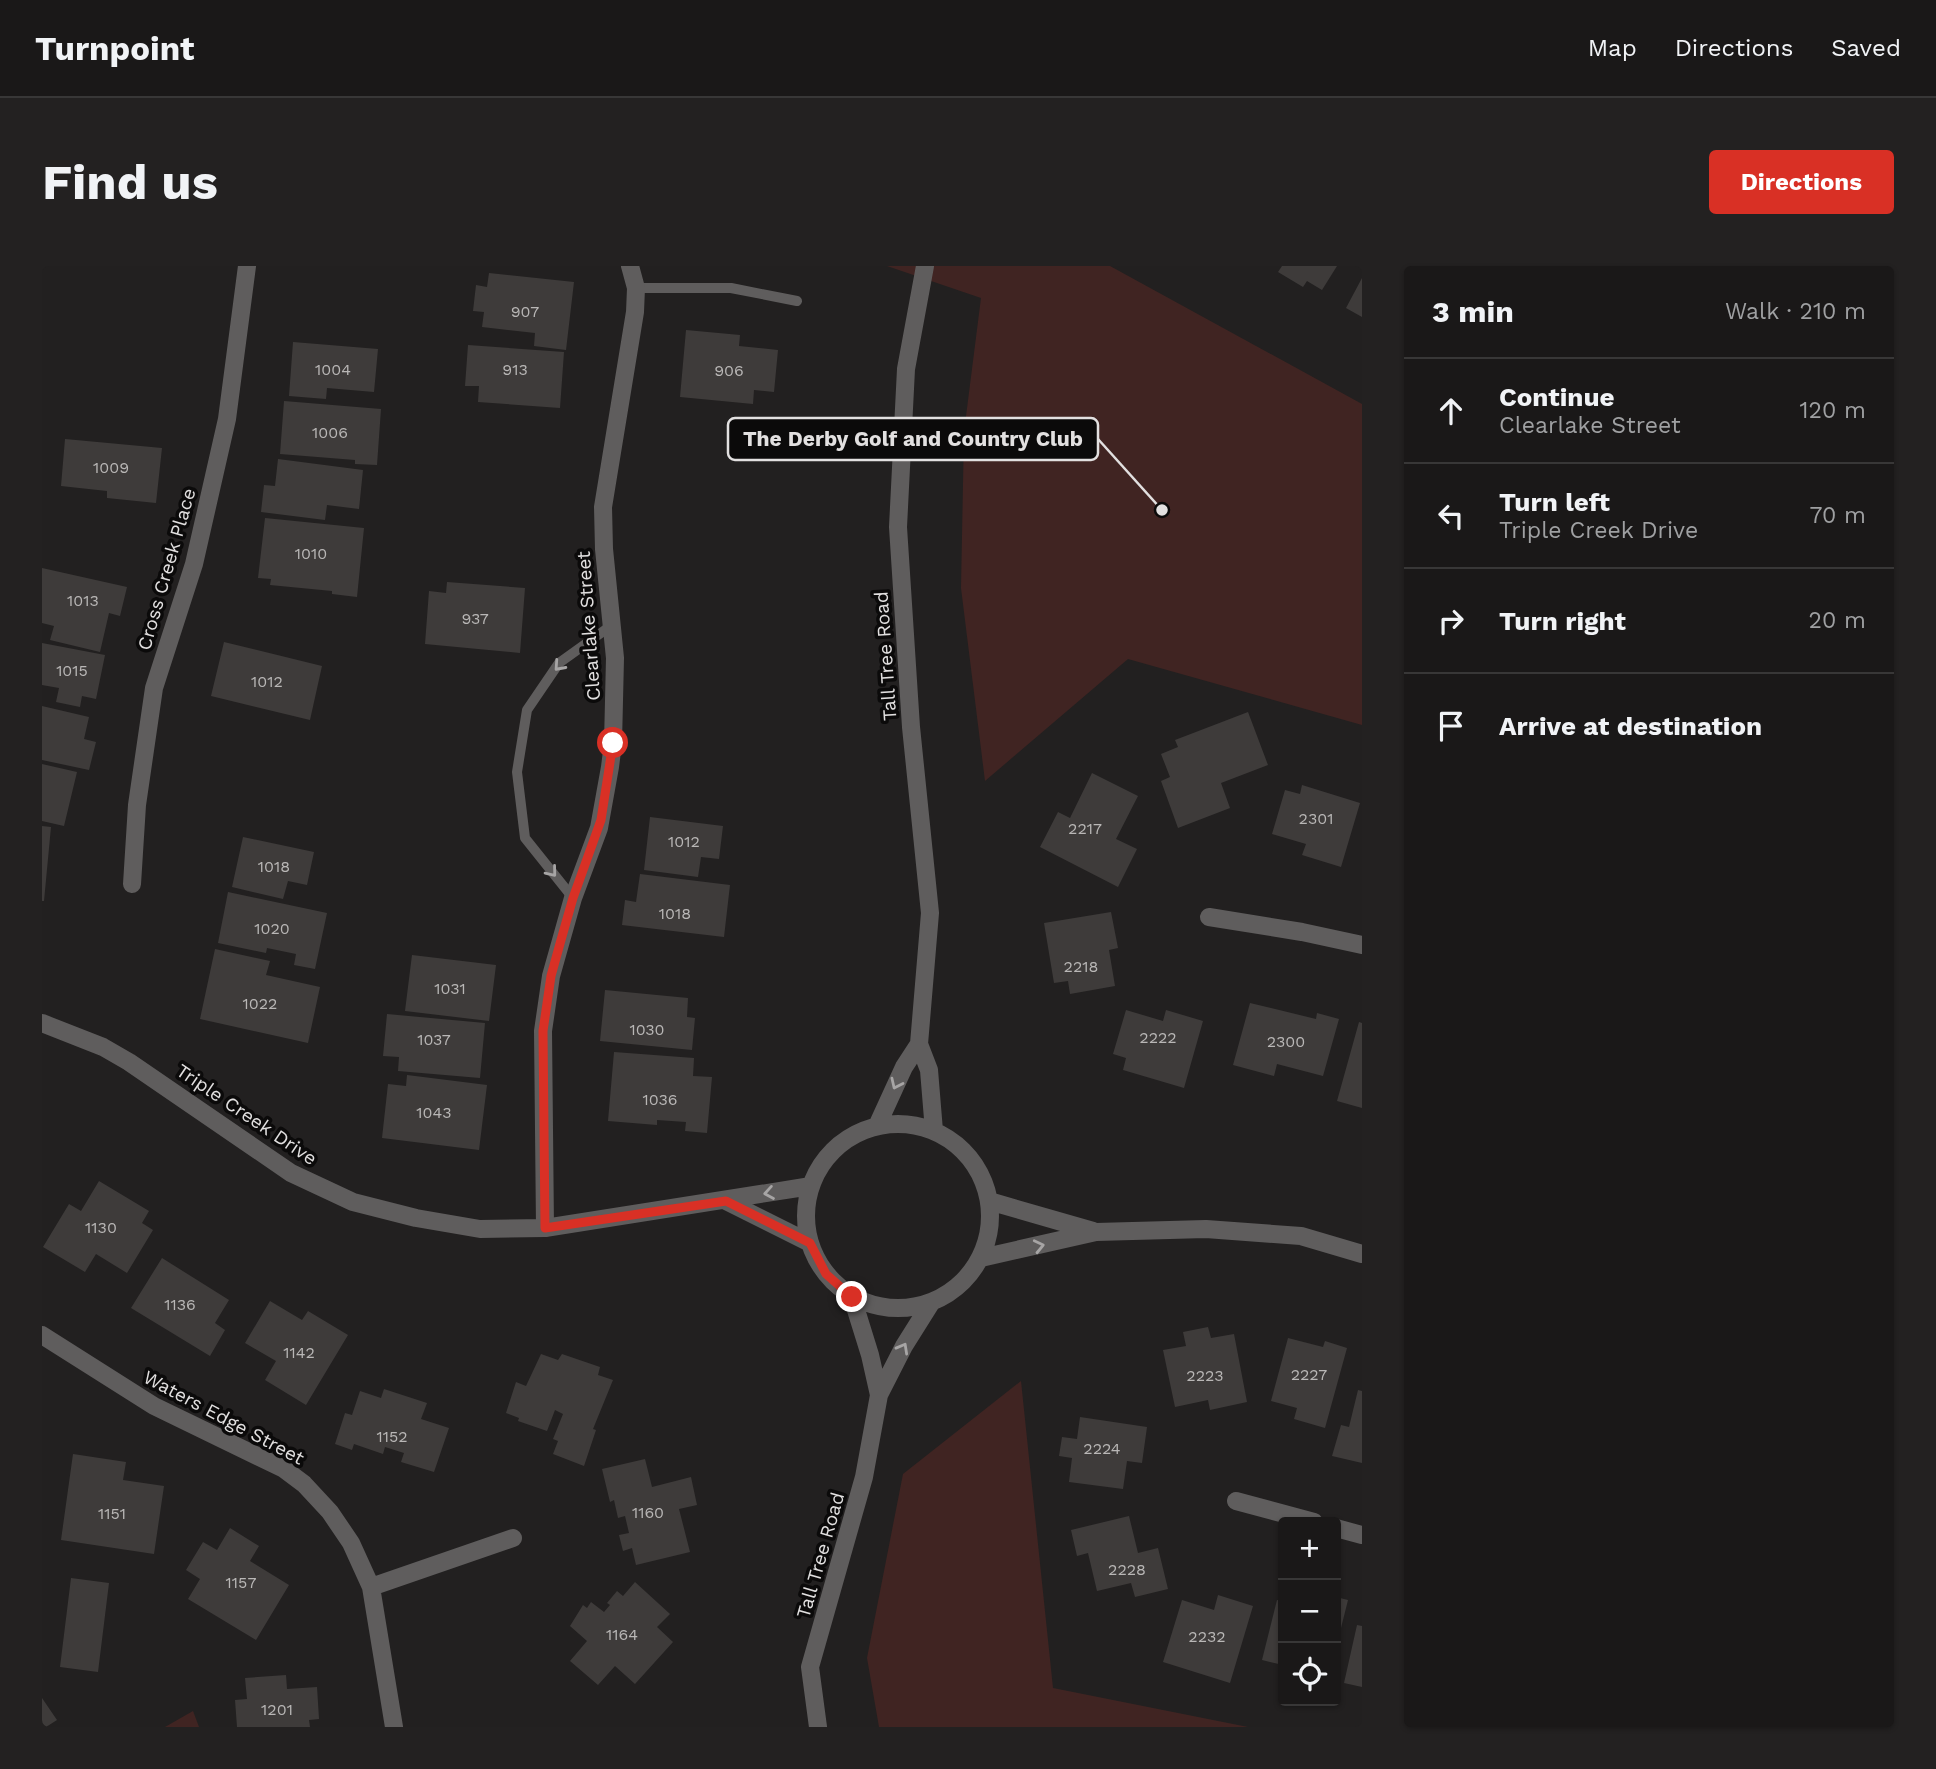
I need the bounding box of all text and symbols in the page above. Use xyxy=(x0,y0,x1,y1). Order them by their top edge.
text: Turnpoint xyxy=(35,29,194,68)
text: Map xyxy=(1588,34,1637,62)
text: Directions xyxy=(1675,34,1793,62)
text: Saved xyxy=(1831,34,1901,62)
button: Directions xyxy=(1709,150,1894,214)
text: Find us xyxy=(42,153,218,211)
text: 3 min xyxy=(1432,294,1514,329)
text: Walk · 210 m xyxy=(1725,298,1866,325)
house number: 907 xyxy=(511,302,539,321)
house number: 1004 xyxy=(315,360,351,379)
house number: 913 xyxy=(502,360,528,379)
house number: 906 xyxy=(714,361,744,380)
text: Continue xyxy=(1499,382,1615,412)
icon: ahead xyxy=(1432,392,1470,430)
text: 120 m xyxy=(1800,397,1866,424)
text: Clearlake Street xyxy=(1499,412,1681,439)
callout: The Derby Golf and Country Club xyxy=(728,418,1098,460)
house number: 1006 xyxy=(312,423,348,442)
text: The Derby Golf and Country Club xyxy=(743,426,1083,451)
house number: 1009 xyxy=(93,458,129,477)
street label: Cross Creek Place xyxy=(132,486,201,653)
text: Turn left xyxy=(1499,487,1610,517)
icon: left xyxy=(1432,497,1470,535)
text: 70 m xyxy=(1809,502,1866,529)
text: Triple Creek Drive xyxy=(1499,517,1698,544)
house number: 1010 xyxy=(295,544,327,563)
street label: Clearlake Street xyxy=(572,550,605,702)
house number: 1013 xyxy=(67,591,99,610)
street label: Tall Tree Road xyxy=(870,591,901,721)
icon: right xyxy=(1432,602,1470,640)
text: Turn right xyxy=(1499,606,1626,636)
text: 20 m xyxy=(1809,607,1866,634)
house number: 937 xyxy=(461,609,489,628)
one-way arrow xyxy=(555,658,567,671)
house number: 1015 xyxy=(56,661,88,680)
house number: 1012 xyxy=(251,672,283,691)
icon: arrive xyxy=(1432,707,1470,745)
text: Arrive at destination xyxy=(1499,711,1762,741)
route start xyxy=(597,727,628,758)
house number: 2301 xyxy=(1299,809,1333,828)
house number: 2217 xyxy=(1068,819,1102,838)
house number: 1012 xyxy=(668,832,700,851)
house number: 1018 xyxy=(258,857,290,876)
one-way arrow xyxy=(544,865,557,877)
house number: 1018 xyxy=(659,904,691,923)
house number: 1020 xyxy=(254,919,290,938)
house number: 2218 xyxy=(1064,957,1098,976)
house number: 1031 xyxy=(434,979,466,998)
house number: 1022 xyxy=(243,994,277,1013)
house number: 1030 xyxy=(629,1020,665,1039)
house number: 2222 xyxy=(1139,1028,1177,1047)
house number: 1037 xyxy=(417,1030,451,1049)
house number: 2300 xyxy=(1267,1032,1305,1051)
street label: Triple Creek Drive xyxy=(172,1059,321,1170)
one-way arrow xyxy=(890,1077,904,1090)
house number: 1036 xyxy=(643,1090,677,1109)
house number: 1043 xyxy=(416,1103,452,1122)
one-way arrow xyxy=(763,1185,774,1200)
house number: 1130 xyxy=(85,1218,117,1237)
one-way arrow xyxy=(1033,1240,1045,1254)
route end xyxy=(836,1281,867,1312)
house number: 1136 xyxy=(164,1295,196,1314)
house number: 1142 xyxy=(283,1343,315,1362)
one-way arrow xyxy=(895,1343,908,1355)
street label: Waters Edge Street xyxy=(139,1365,308,1470)
house number: 2227 xyxy=(1291,1365,1327,1384)
house number: 2223 xyxy=(1186,1366,1224,1385)
house number: 1152 xyxy=(376,1427,408,1446)
house number: 2224 xyxy=(1083,1439,1121,1458)
street label: Tall Tree Road xyxy=(792,1490,849,1621)
house number: 1160 xyxy=(632,1503,664,1522)
house number: 1151 xyxy=(98,1504,126,1523)
map controls xyxy=(1278,1517,1341,1706)
button: + xyxy=(1278,1517,1341,1580)
house number: 2228 xyxy=(1108,1560,1146,1579)
house number: 1157 xyxy=(226,1573,256,1592)
button: − xyxy=(1278,1580,1341,1643)
house number: 1164 xyxy=(606,1625,638,1644)
house number: 2232 xyxy=(1188,1627,1226,1646)
button: locate xyxy=(1278,1643,1341,1706)
house number: 1201 xyxy=(261,1700,293,1719)

